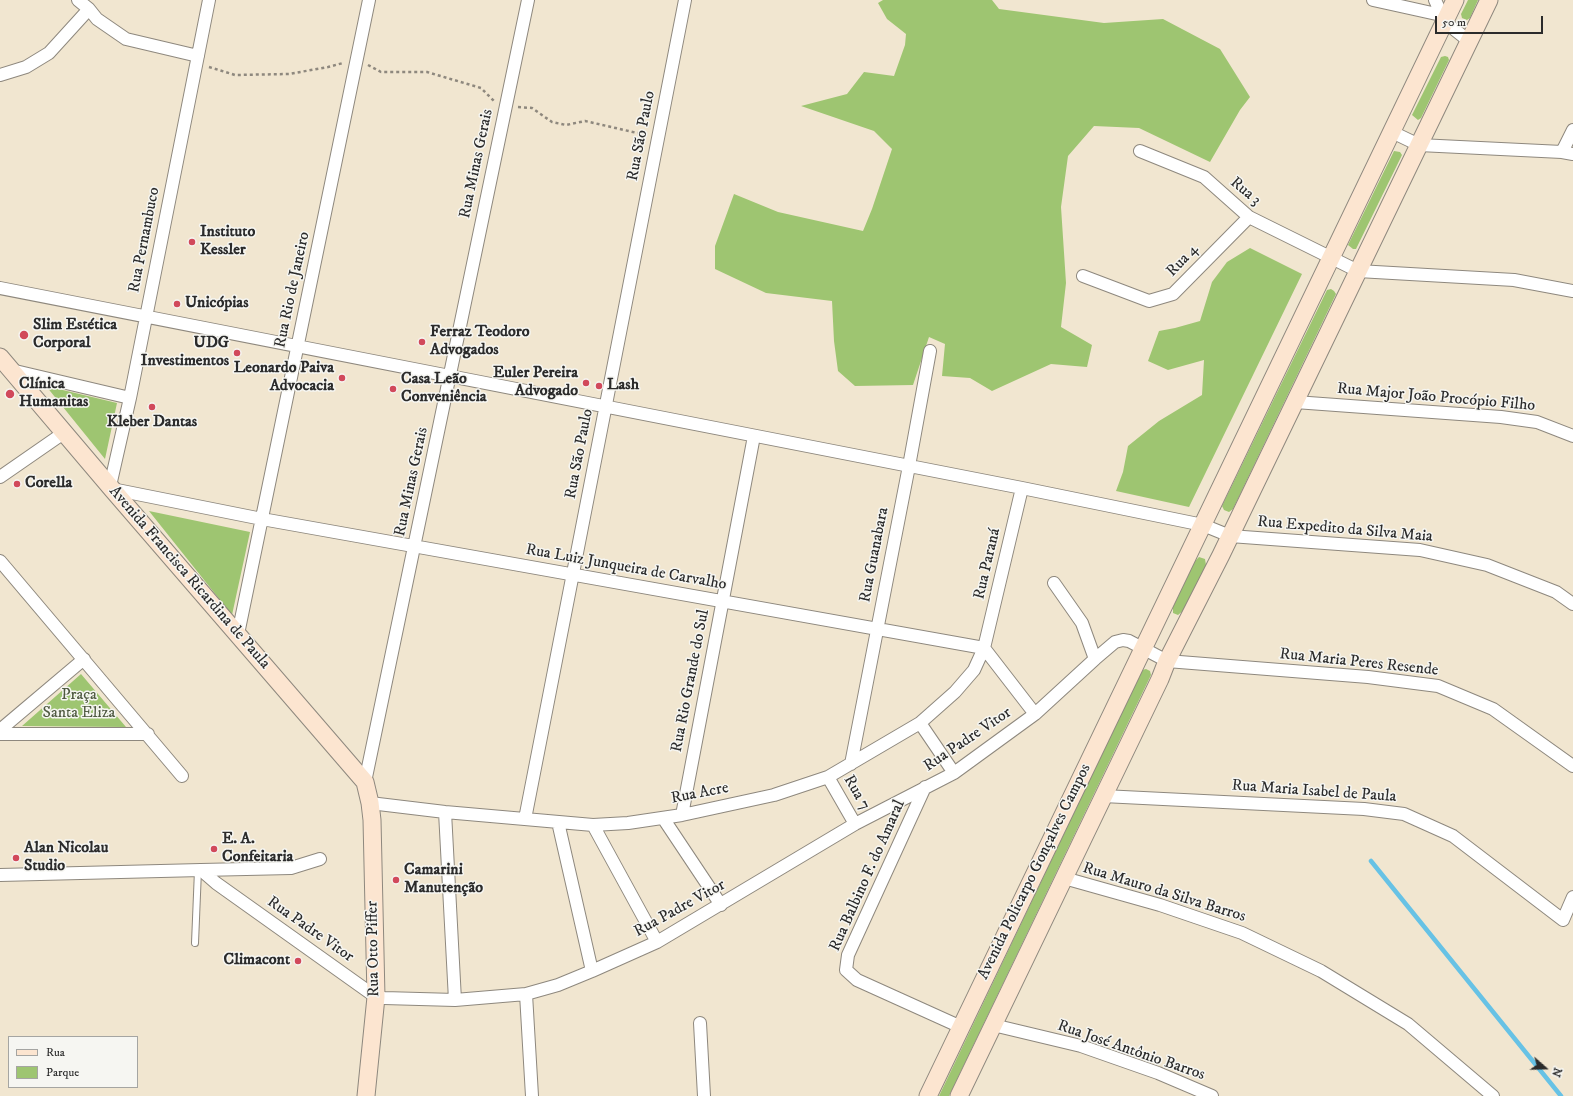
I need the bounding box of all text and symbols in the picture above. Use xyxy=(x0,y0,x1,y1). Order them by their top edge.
scale bar xyxy=(1437,8,1545,34)
text: 50 m xyxy=(1442,15,1466,30)
street label: Rua São Paulo xyxy=(624,89,660,183)
street label: Rua Minas Gerais xyxy=(456,108,498,220)
street label: Rua 3 xyxy=(1226,174,1264,210)
street label: Rua Pernambuco xyxy=(125,186,165,294)
place label: Instituto Kessler xyxy=(200,223,255,261)
street label: Rua Rio de Janeiro xyxy=(271,230,315,350)
marker: Instituto Kessler xyxy=(187,237,197,247)
street label: Rua 4 xyxy=(1163,241,1203,281)
place label: Unicópias xyxy=(185,294,248,314)
marker: Unicópias xyxy=(172,299,182,309)
place label: Slim Estética Corporal xyxy=(33,316,117,354)
place label: Ferraz Teodoro Advogados xyxy=(430,323,529,361)
marker: Slim Estética Corporal xyxy=(18,329,30,341)
place label: UDG Investimentos xyxy=(141,334,229,372)
marker: Ferraz Teodoro Advogados xyxy=(417,337,427,347)
marker: UDG Investimentos xyxy=(232,348,242,358)
place label: Leonardo Paiva Advocacia xyxy=(234,359,334,397)
place label: Euler Pereira Advogado xyxy=(493,364,578,402)
place label: Casa Leão Conveniência xyxy=(401,370,487,408)
marker: Leonardo Paiva Advocacia xyxy=(337,373,347,383)
place label: Clínica Humanitas xyxy=(19,375,88,413)
place label: Lash xyxy=(607,376,639,396)
marker: Euler Pereira Advogado xyxy=(581,378,591,388)
street label: Rua Major João Procópio Filho xyxy=(1336,380,1536,416)
marker: Lash xyxy=(594,381,604,391)
marker: Casa Leão Conveniência xyxy=(388,384,398,394)
marker: Clínica Humanitas xyxy=(4,388,16,400)
marker: Kleber Dantas xyxy=(147,402,157,412)
street label: Rua São Paulo xyxy=(562,407,598,501)
place label: Kleber Dantas xyxy=(107,413,197,433)
street label: Rua Minas Gerais xyxy=(391,426,433,538)
place label: Corella xyxy=(25,474,72,494)
marker: Corella xyxy=(12,479,22,489)
street label: Avenida Francisca Ricardina de Paula xyxy=(104,483,274,673)
street label: Rua Guanabara xyxy=(856,506,894,604)
street label: Rua Expedito da Silva Maia xyxy=(1257,513,1433,547)
street label: Rua Paraná xyxy=(970,526,1006,602)
street label: Rua Luiz Junqueira de Carvalho xyxy=(524,541,728,595)
street label: Rua Rio Grande do Sul xyxy=(668,608,714,754)
street label: Rua Maria Peres Resende xyxy=(1279,645,1439,681)
park label: Praça Santa Eliza xyxy=(43,686,115,724)
street label: Rua Padre Vitor xyxy=(921,704,1015,776)
street label: Avenida Policarpo Gonçalves Campos xyxy=(974,761,1096,983)
street label: Rua 7 xyxy=(838,772,874,814)
street label: Rua Maria Isabel de Paula xyxy=(1231,777,1397,807)
street label: Rua Acre xyxy=(670,779,730,809)
street label: Rua Balbino F. do Amaral xyxy=(826,797,910,955)
place label: E. A. Confeitaria xyxy=(222,830,293,868)
place label: Alan Nicolau Studio xyxy=(24,839,108,877)
marker: E. A. Confeitaria xyxy=(209,844,219,854)
marker: Alan Nicolau Studio xyxy=(11,853,21,863)
street label: Rua Mauro da Silva Barros xyxy=(1080,859,1248,927)
place label: Camarini Manutenção xyxy=(404,861,483,899)
marker: Camarini Manutenção xyxy=(391,875,401,885)
street label: Rua Padre Vitor xyxy=(631,876,729,942)
street label: Rua Padre Vitor xyxy=(263,893,357,967)
street label: Rua Otto Piffer xyxy=(364,901,384,997)
place label: Climacont xyxy=(224,951,290,971)
marker: Climacont xyxy=(293,956,303,966)
street label: Rua José Antônio Barros xyxy=(1055,1017,1207,1085)
legend xyxy=(8,1036,138,1088)
text: Rua xyxy=(46,1045,65,1060)
north arrow xyxy=(1525,1048,1565,1088)
text: Parque xyxy=(46,1065,79,1080)
text: N xyxy=(1548,1065,1564,1079)

